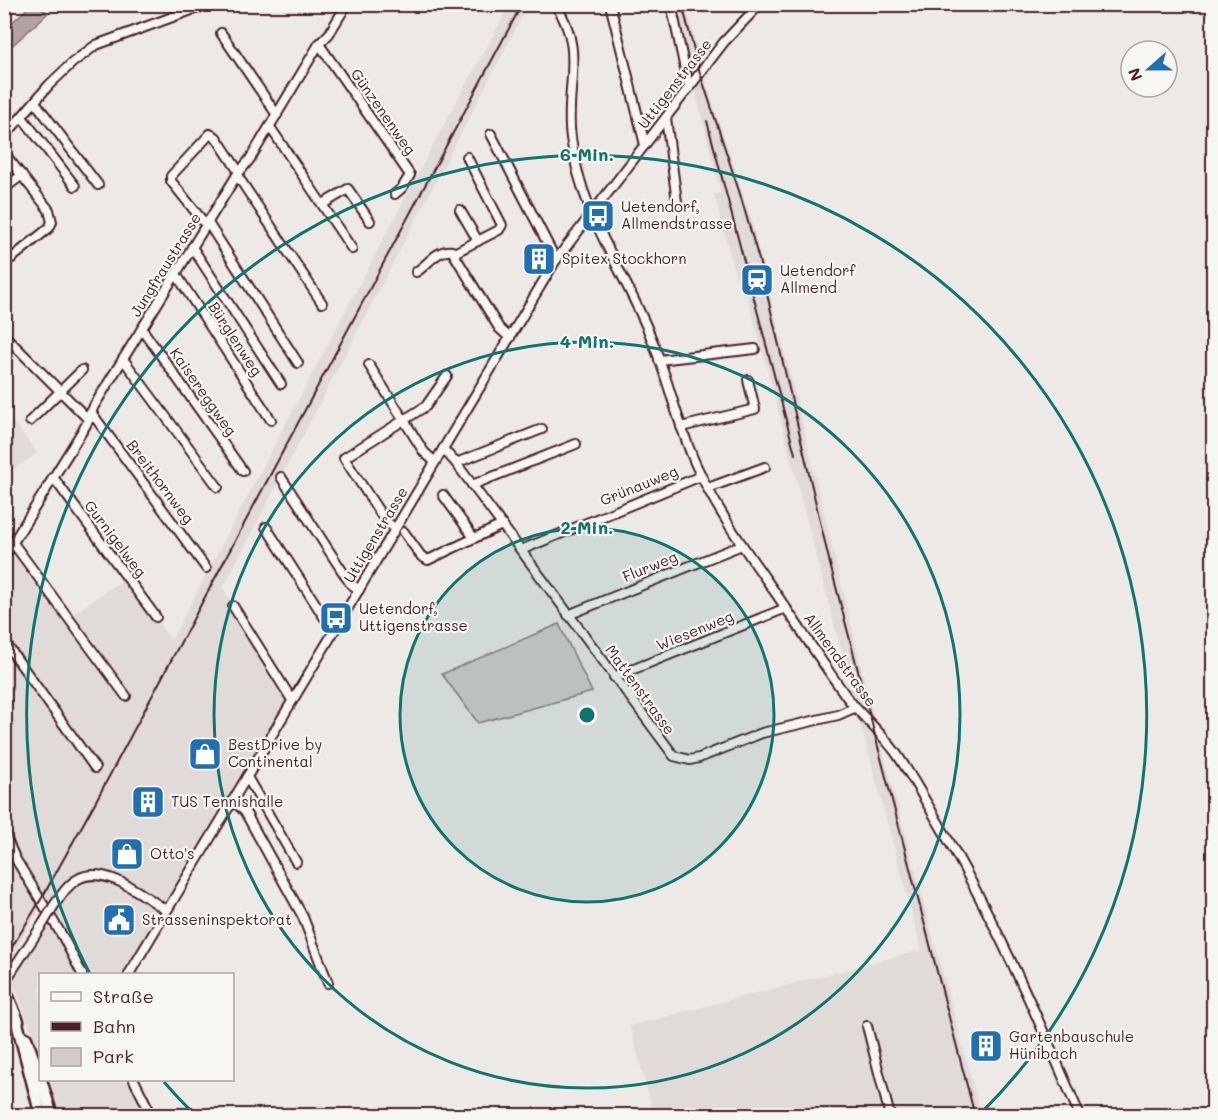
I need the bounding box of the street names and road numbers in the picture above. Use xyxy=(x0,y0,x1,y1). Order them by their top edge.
street label: Uttigenstrasse xyxy=(633,34,716,132)
street label: Günzenenweg xyxy=(347,64,421,159)
street label: Jungfraustrasse xyxy=(125,209,205,320)
street label: Bürglenweg xyxy=(204,297,267,380)
street label: Kaisereggweg xyxy=(166,343,242,440)
street label: Breithornweg xyxy=(123,435,199,528)
street label: Grünauweg xyxy=(597,460,681,510)
street label: Uttigenstrasse xyxy=(339,483,412,586)
street label: Gurnigelweg xyxy=(80,496,151,581)
street label: Flurweg xyxy=(619,546,680,586)
street label: Wiesenweg xyxy=(653,605,736,655)
street label: Allmendstrasse xyxy=(800,608,882,710)
street label: Mattenstrasse xyxy=(601,640,680,738)

